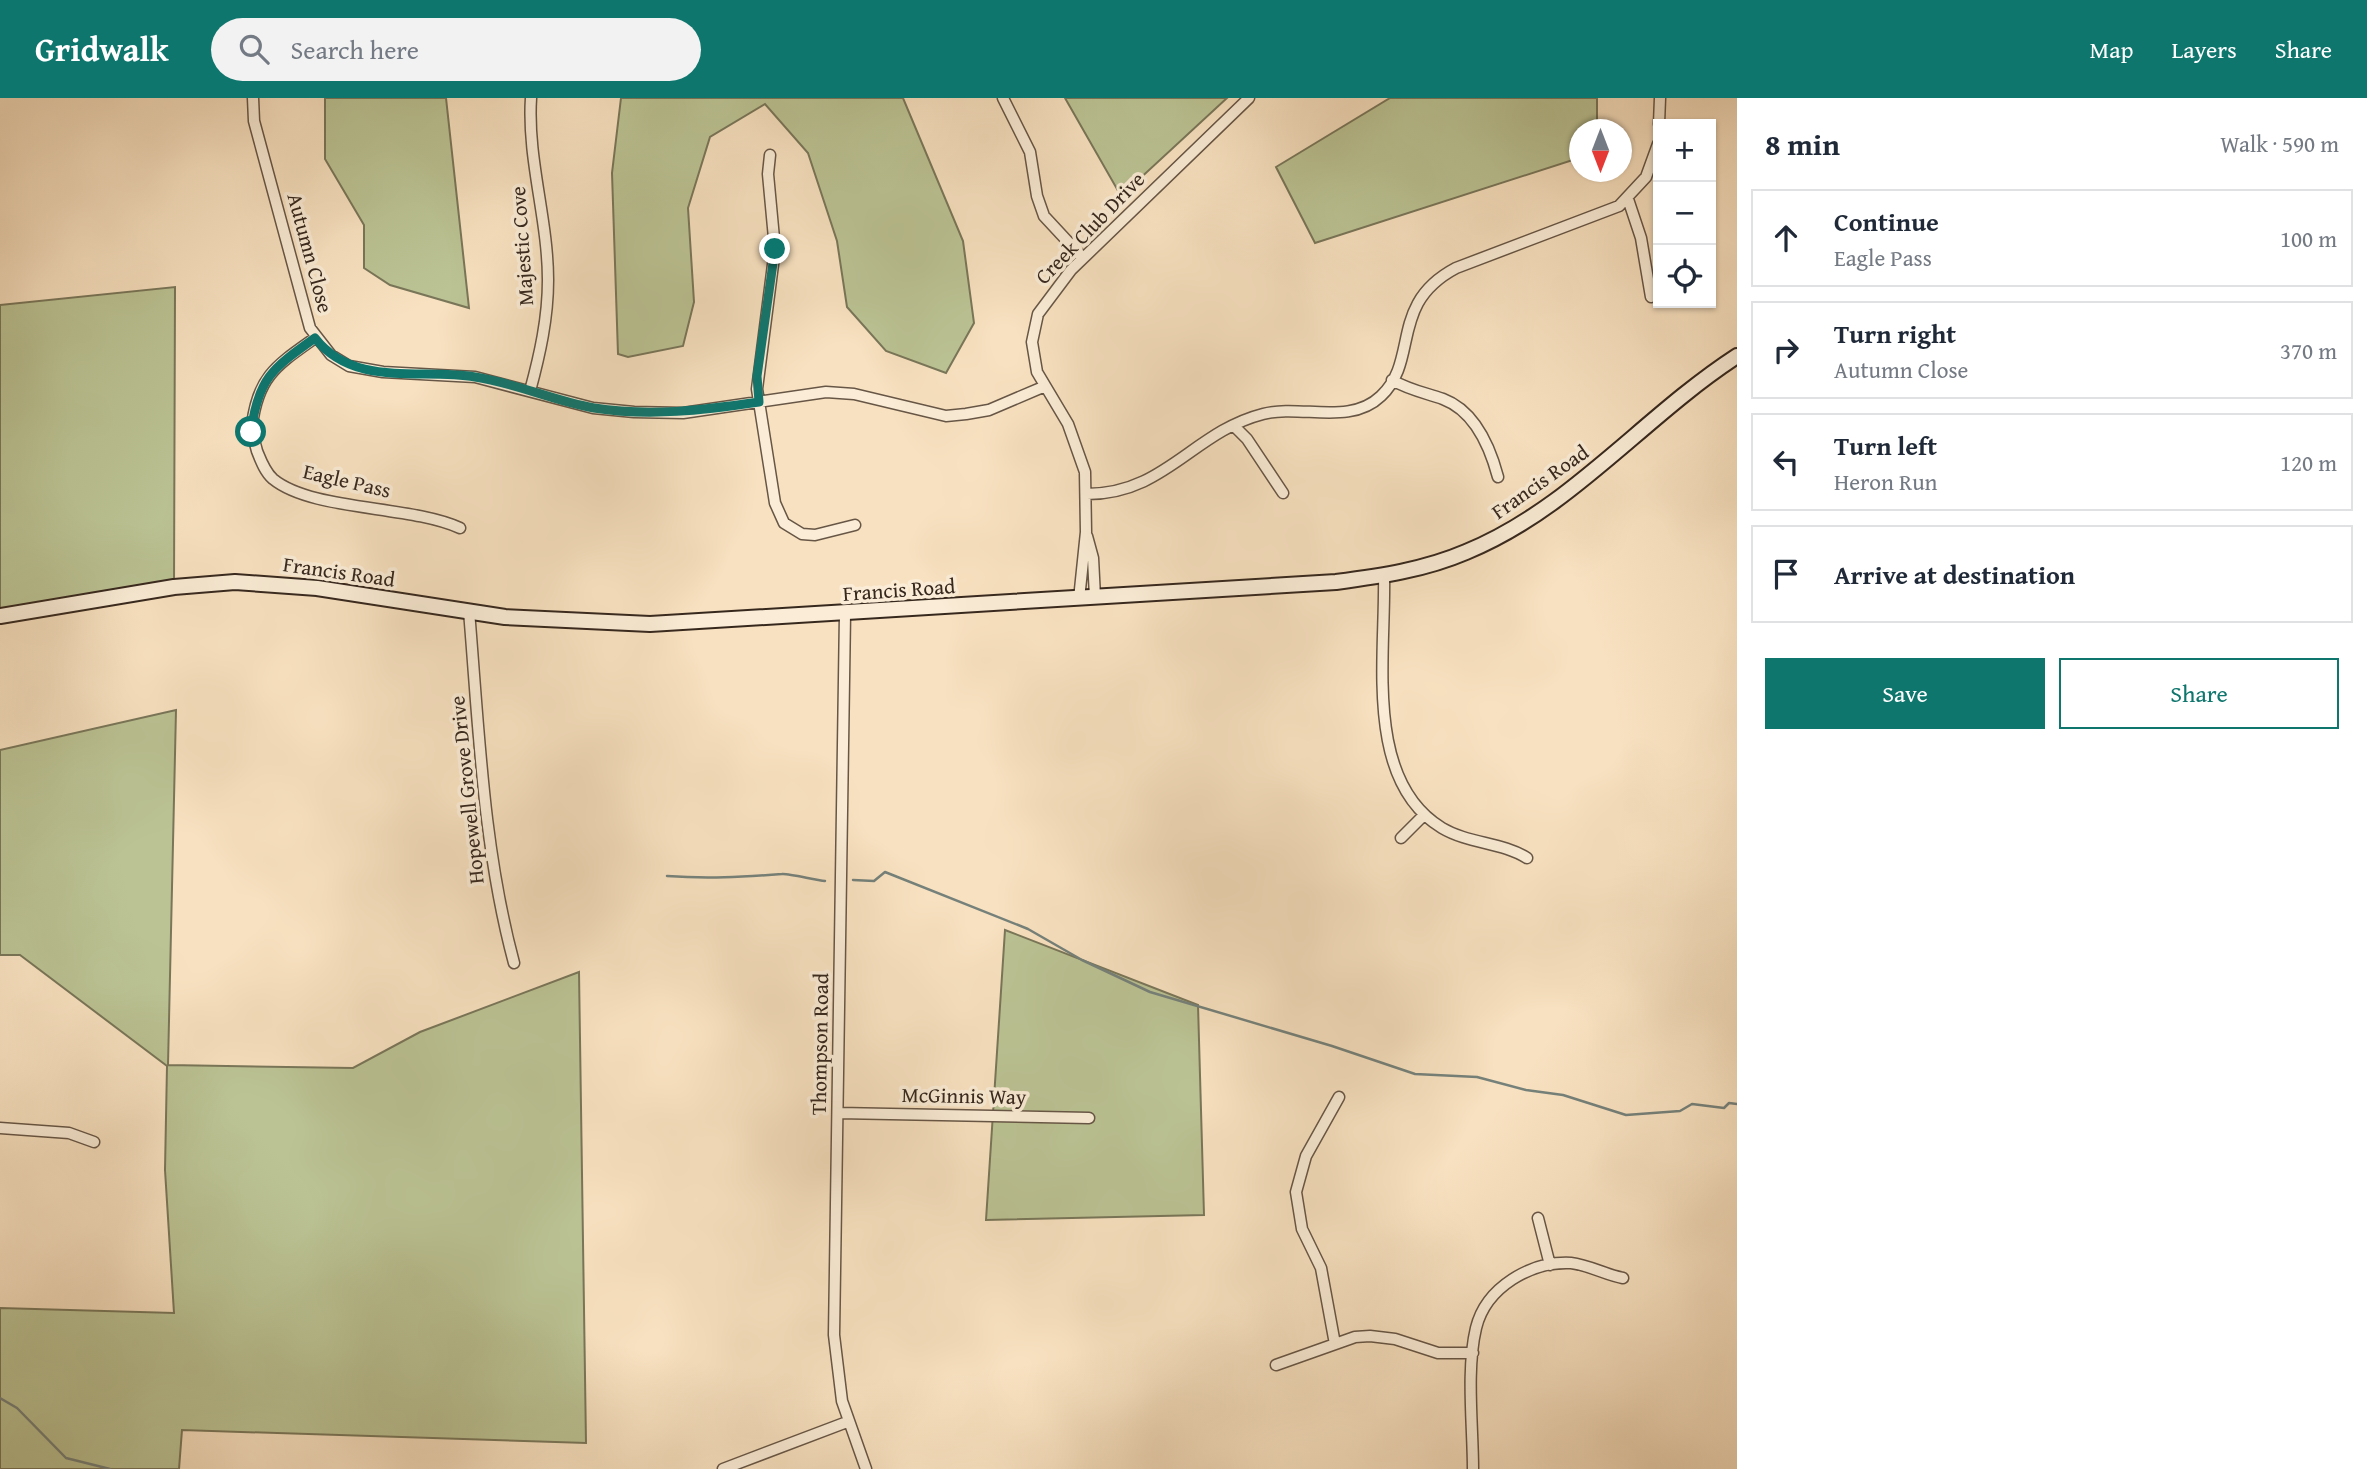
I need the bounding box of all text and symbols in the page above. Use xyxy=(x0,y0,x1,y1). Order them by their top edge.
search box xyxy=(211,18,701,81)
text: Gridwalk xyxy=(35,25,169,73)
icon: search xyxy=(235,30,273,68)
text: Search here xyxy=(291,30,419,69)
text: Map xyxy=(2090,32,2133,67)
text: Layers xyxy=(2171,32,2237,67)
text: Share xyxy=(2275,32,2332,67)
north arrow xyxy=(1569,119,1632,182)
map controls xyxy=(1653,119,1716,308)
button: + xyxy=(1653,119,1716,182)
text: 8 min xyxy=(1765,122,1840,166)
text: Walk · 590 m xyxy=(2220,127,2339,160)
street label: Creek Club Drive xyxy=(1028,164,1152,291)
button: − xyxy=(1653,182,1716,245)
street label: Majestic Cove xyxy=(502,185,541,307)
street label: Autumn Close xyxy=(280,190,341,316)
text: Continue xyxy=(1834,202,1939,241)
icon: ahead xyxy=(1767,219,1805,257)
text: 100 m xyxy=(2280,222,2337,255)
route end xyxy=(759,233,790,264)
text: Eagle Pass xyxy=(1834,241,1932,274)
button: locate xyxy=(1653,245,1716,308)
text: Turn right xyxy=(1834,314,1956,353)
icon: right xyxy=(1767,331,1805,369)
text: 370 m xyxy=(2280,334,2337,367)
text: Autumn Close xyxy=(1834,353,1968,386)
route start xyxy=(235,416,266,447)
text: Turn left xyxy=(1834,426,1937,465)
street label: Francis Road xyxy=(1485,436,1595,527)
icon: left xyxy=(1767,443,1805,481)
text: 120 m xyxy=(2280,446,2337,479)
street label: Eagle Pass xyxy=(300,455,394,506)
text: Heron Run xyxy=(1834,465,1938,498)
street label: Francis Road xyxy=(281,548,398,595)
icon: arrive xyxy=(1767,555,1805,593)
text: Arrive at destination xyxy=(1834,555,2075,594)
street label: Francis Road xyxy=(842,570,957,609)
button: Save xyxy=(1765,658,2045,729)
button: Share xyxy=(2059,658,2339,729)
street label: Hopewell Grove Drive xyxy=(441,694,492,886)
street label: Thompson Road xyxy=(803,972,836,1115)
street label: McGinnis Way xyxy=(901,1079,1027,1112)

